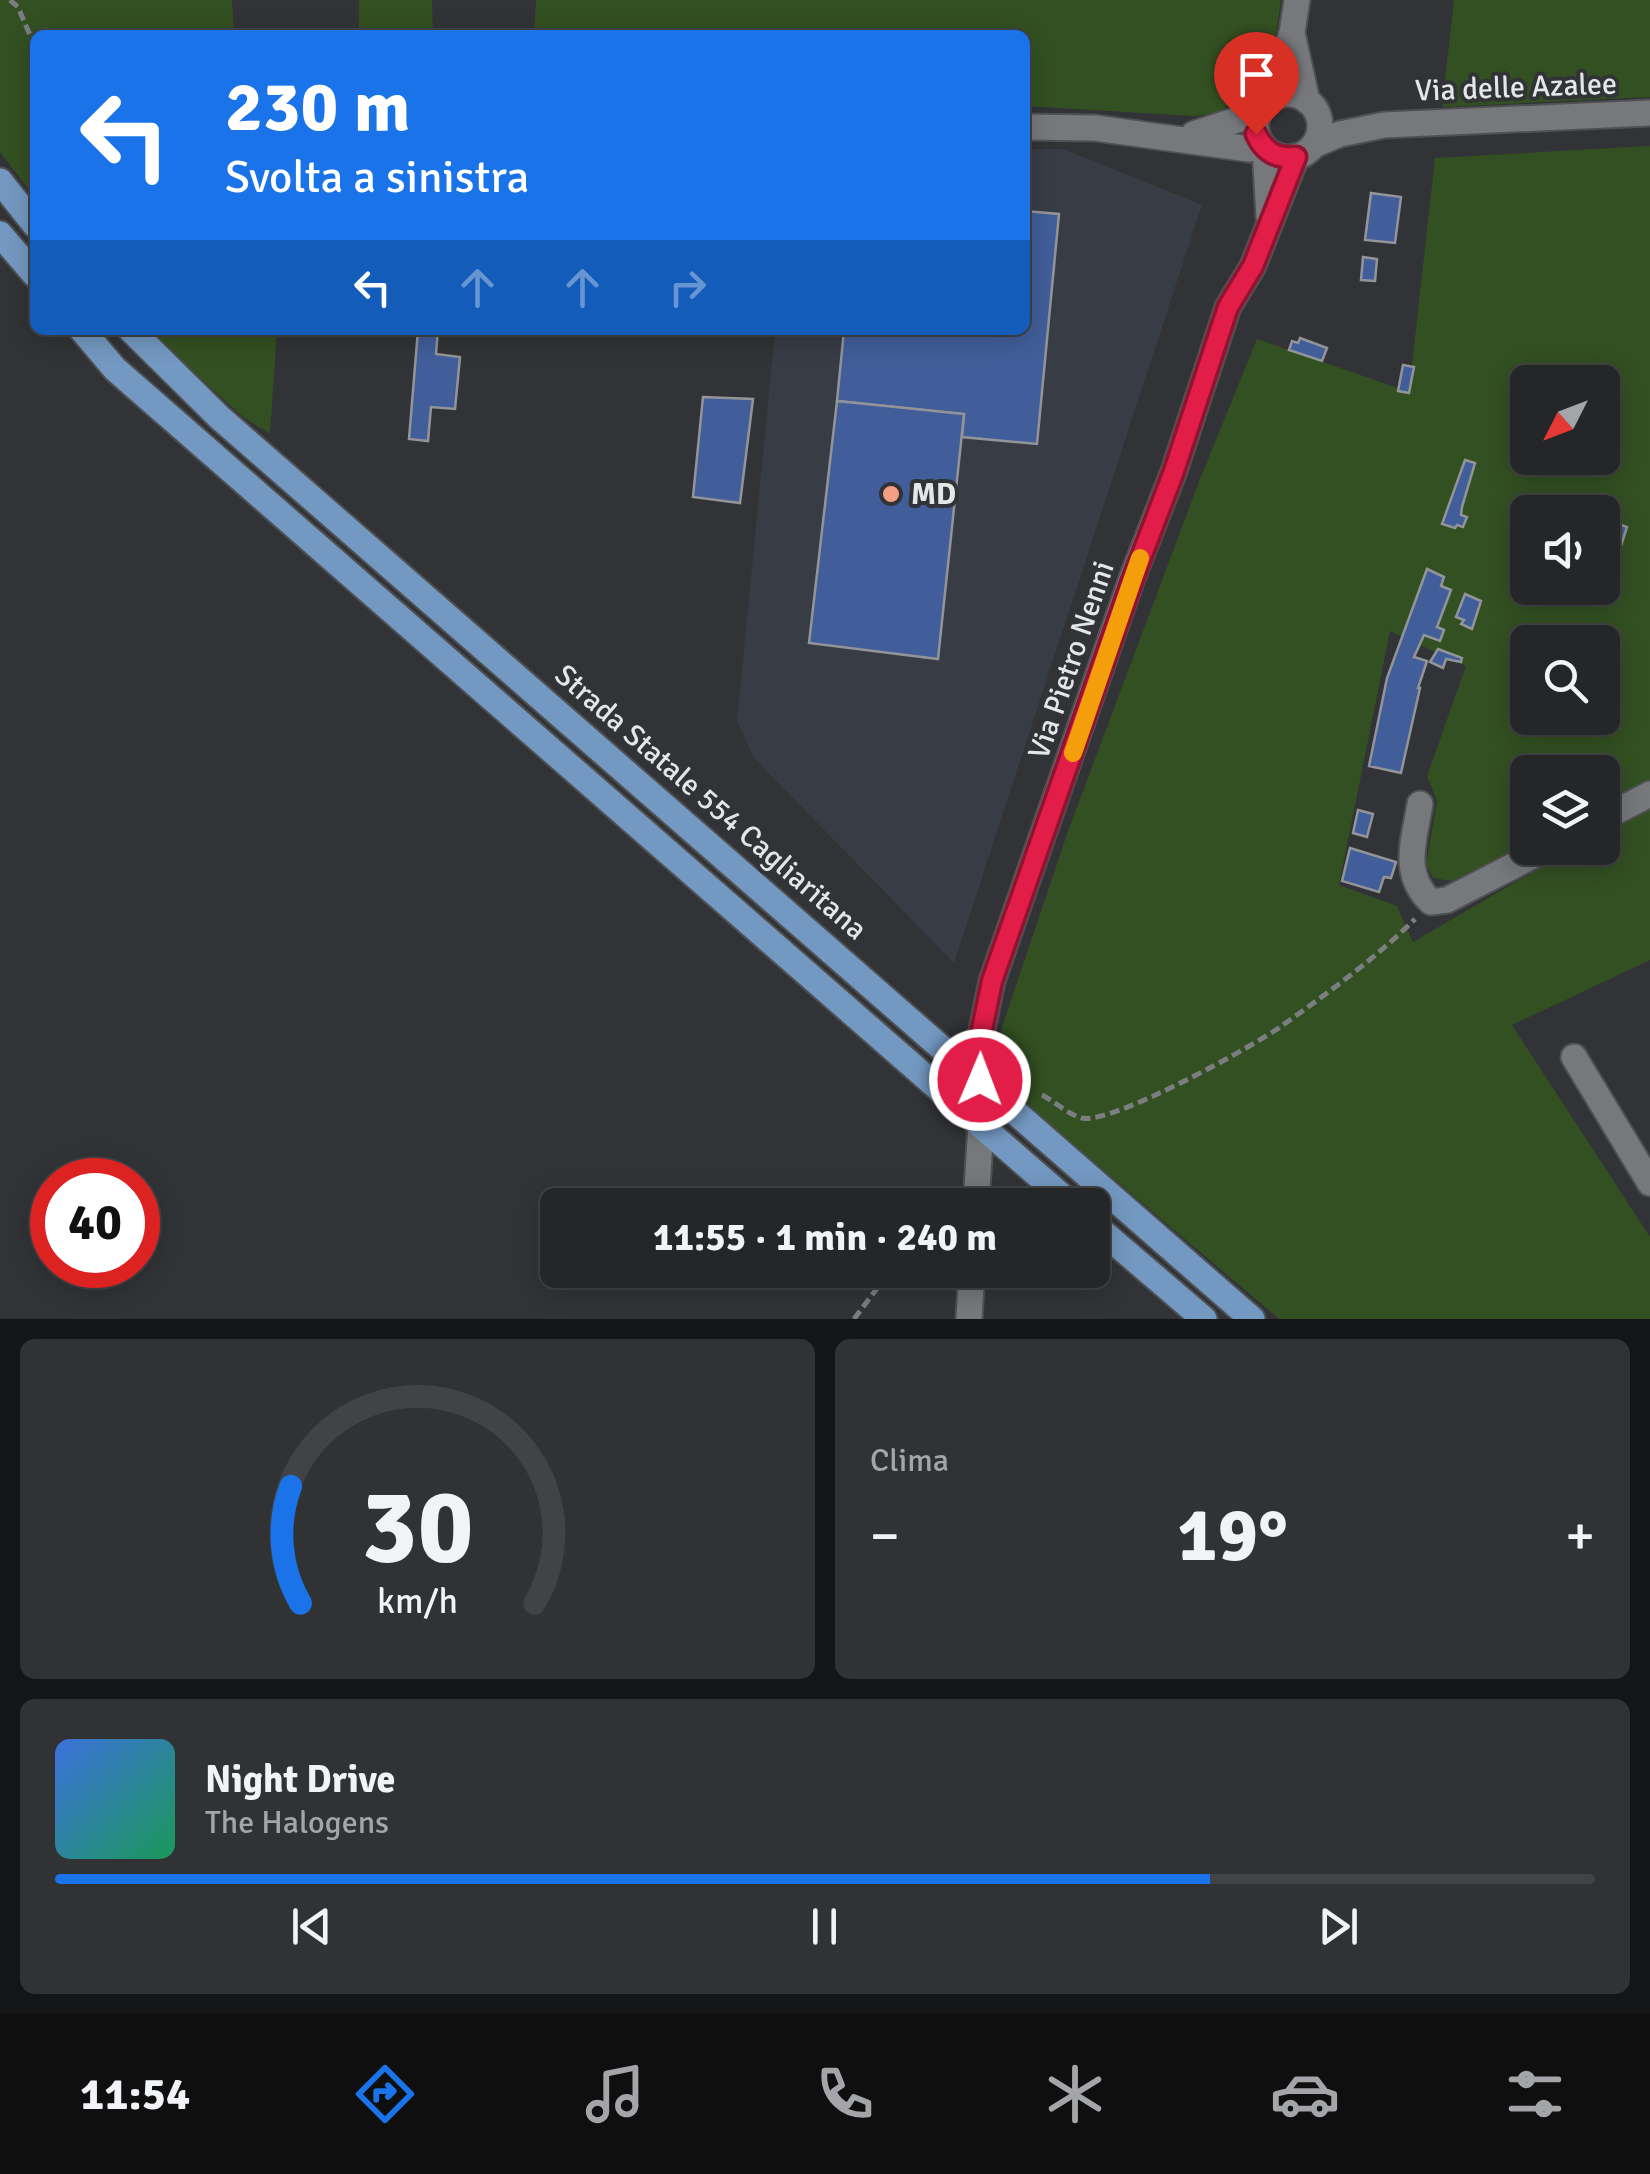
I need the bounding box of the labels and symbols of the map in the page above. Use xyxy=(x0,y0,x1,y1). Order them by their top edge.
pin xyxy=(1214,32,1299,135)
street label: Via delle Azalee xyxy=(1414,65,1618,110)
north arrow xyxy=(1510,365,1620,475)
place label: MD xyxy=(911,476,956,513)
marker: MD xyxy=(880,483,902,505)
street label: Via Pietro Nenni xyxy=(1020,556,1123,764)
street label: Strada Statale 554 Cagliaritana xyxy=(547,657,874,948)
position arrow xyxy=(928,1028,1032,1132)
speed limit sign: 40 xyxy=(30,1158,160,1288)

